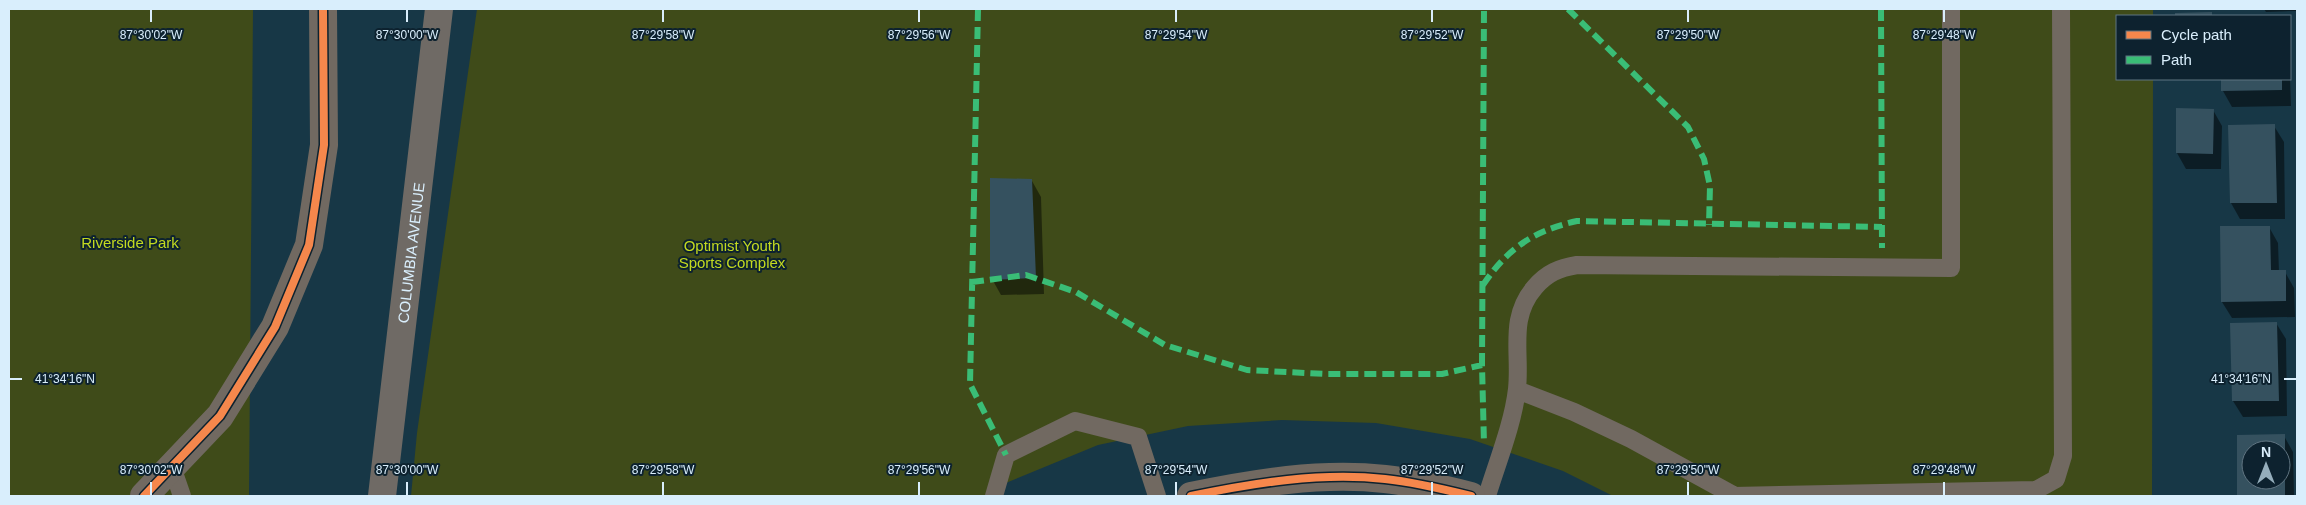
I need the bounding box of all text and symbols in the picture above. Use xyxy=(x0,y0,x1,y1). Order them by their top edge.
legend xyxy=(2116,15,2291,80)
text: Cycle path xyxy=(2161,26,2232,43)
text: 87°30'02"W xyxy=(120,28,183,42)
text: 87°30'00"W xyxy=(376,28,439,42)
text: 87°29'58"W xyxy=(632,28,695,42)
text: 87°29'56"W xyxy=(888,28,951,42)
text: 87°29'54"W xyxy=(1145,28,1208,42)
text: 87°29'52"W xyxy=(1401,28,1464,42)
text: 87°29'50"W xyxy=(1657,28,1720,42)
text: 87°29'48"W xyxy=(1913,28,1976,42)
text: Path xyxy=(2161,51,2192,68)
street label: COLUMBIA AVENUE xyxy=(394,181,427,324)
park label: Riverside Park xyxy=(81,234,179,251)
park label: Optimist Youth Sports Complex xyxy=(679,237,786,271)
text: 41°34'16"N xyxy=(35,372,95,386)
text: 41°34'16"N xyxy=(2211,372,2271,386)
north arrow xyxy=(2241,440,2291,490)
text: N xyxy=(2261,444,2271,460)
text: 87°30'02"W xyxy=(120,463,183,477)
text: 87°30'00"W xyxy=(376,463,439,477)
text: 87°29'58"W xyxy=(632,463,695,477)
text: 87°29'56"W xyxy=(888,463,951,477)
text: 87°29'54"W xyxy=(1145,463,1208,477)
text: 87°29'52"W xyxy=(1401,463,1464,477)
text: 87°29'50"W xyxy=(1657,463,1720,477)
text: 87°29'48"W xyxy=(1913,463,1976,477)

